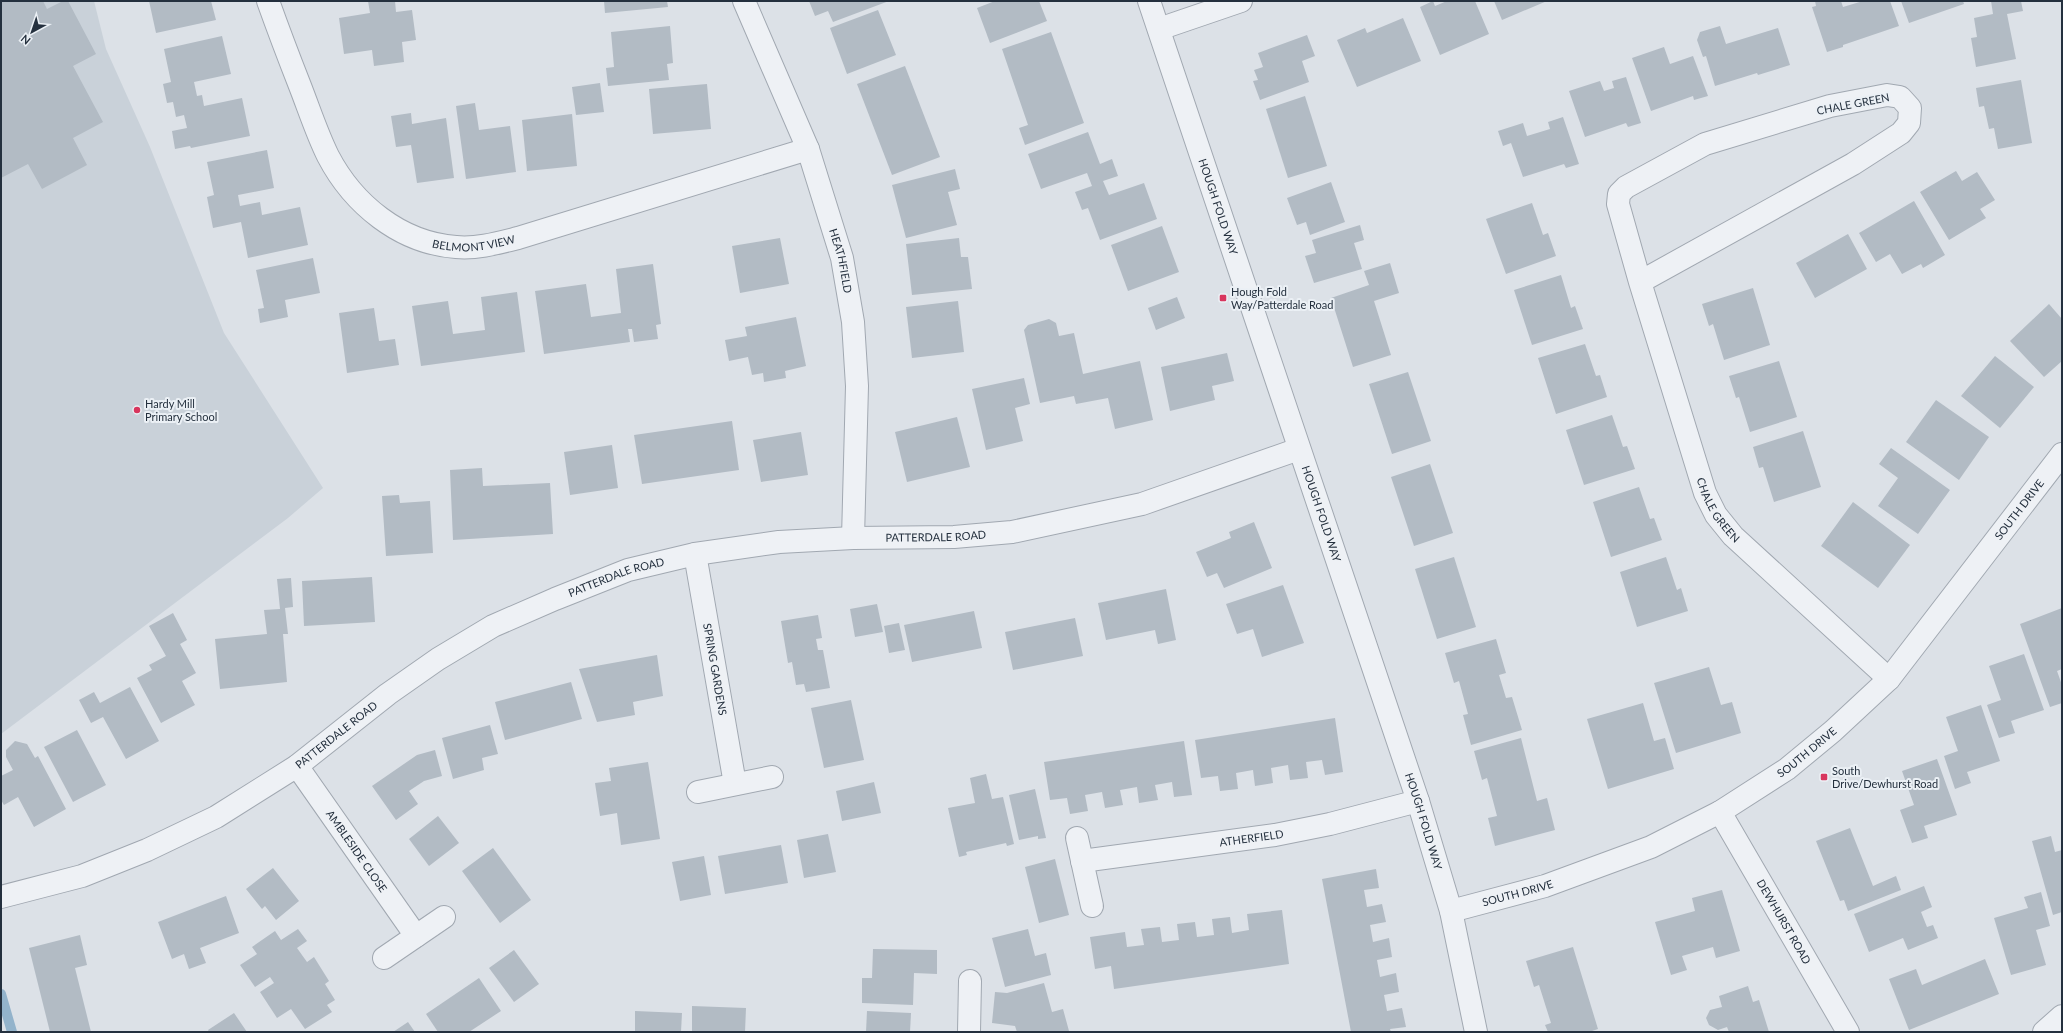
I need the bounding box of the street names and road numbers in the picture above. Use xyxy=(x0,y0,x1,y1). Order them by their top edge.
street label: CHALE GREEN xyxy=(1815,90,1890,117)
street label: HOUGH FOLD WAY xyxy=(1196,157,1241,256)
street label: HEATHFIELD xyxy=(827,227,855,294)
street label: BELMONT VIEW xyxy=(431,232,517,253)
street label: HOUGH FOLD WAY xyxy=(1300,464,1344,564)
street label: CHALE GREEN xyxy=(1695,476,1743,545)
street label: SOUTH DRIVE xyxy=(1992,476,2046,542)
street label: PATTERDALE ROAD xyxy=(885,527,987,544)
street label: PATTERDALE ROAD xyxy=(566,555,665,599)
street label: SPRING GARDENS xyxy=(701,622,730,716)
street label: PATTERDALE ROAD xyxy=(292,698,380,771)
street label: SOUTH DRIVE xyxy=(1774,724,1839,780)
street label: HOUGH FOLD WAY xyxy=(1403,771,1445,871)
street label: AMBLESIDE CLOSE xyxy=(324,807,390,894)
street label: ATHERFIELD xyxy=(1219,826,1285,848)
street label: SOUTH DRIVE xyxy=(1481,877,1555,908)
street label: DEWHURST ROAD xyxy=(1755,877,1814,966)

